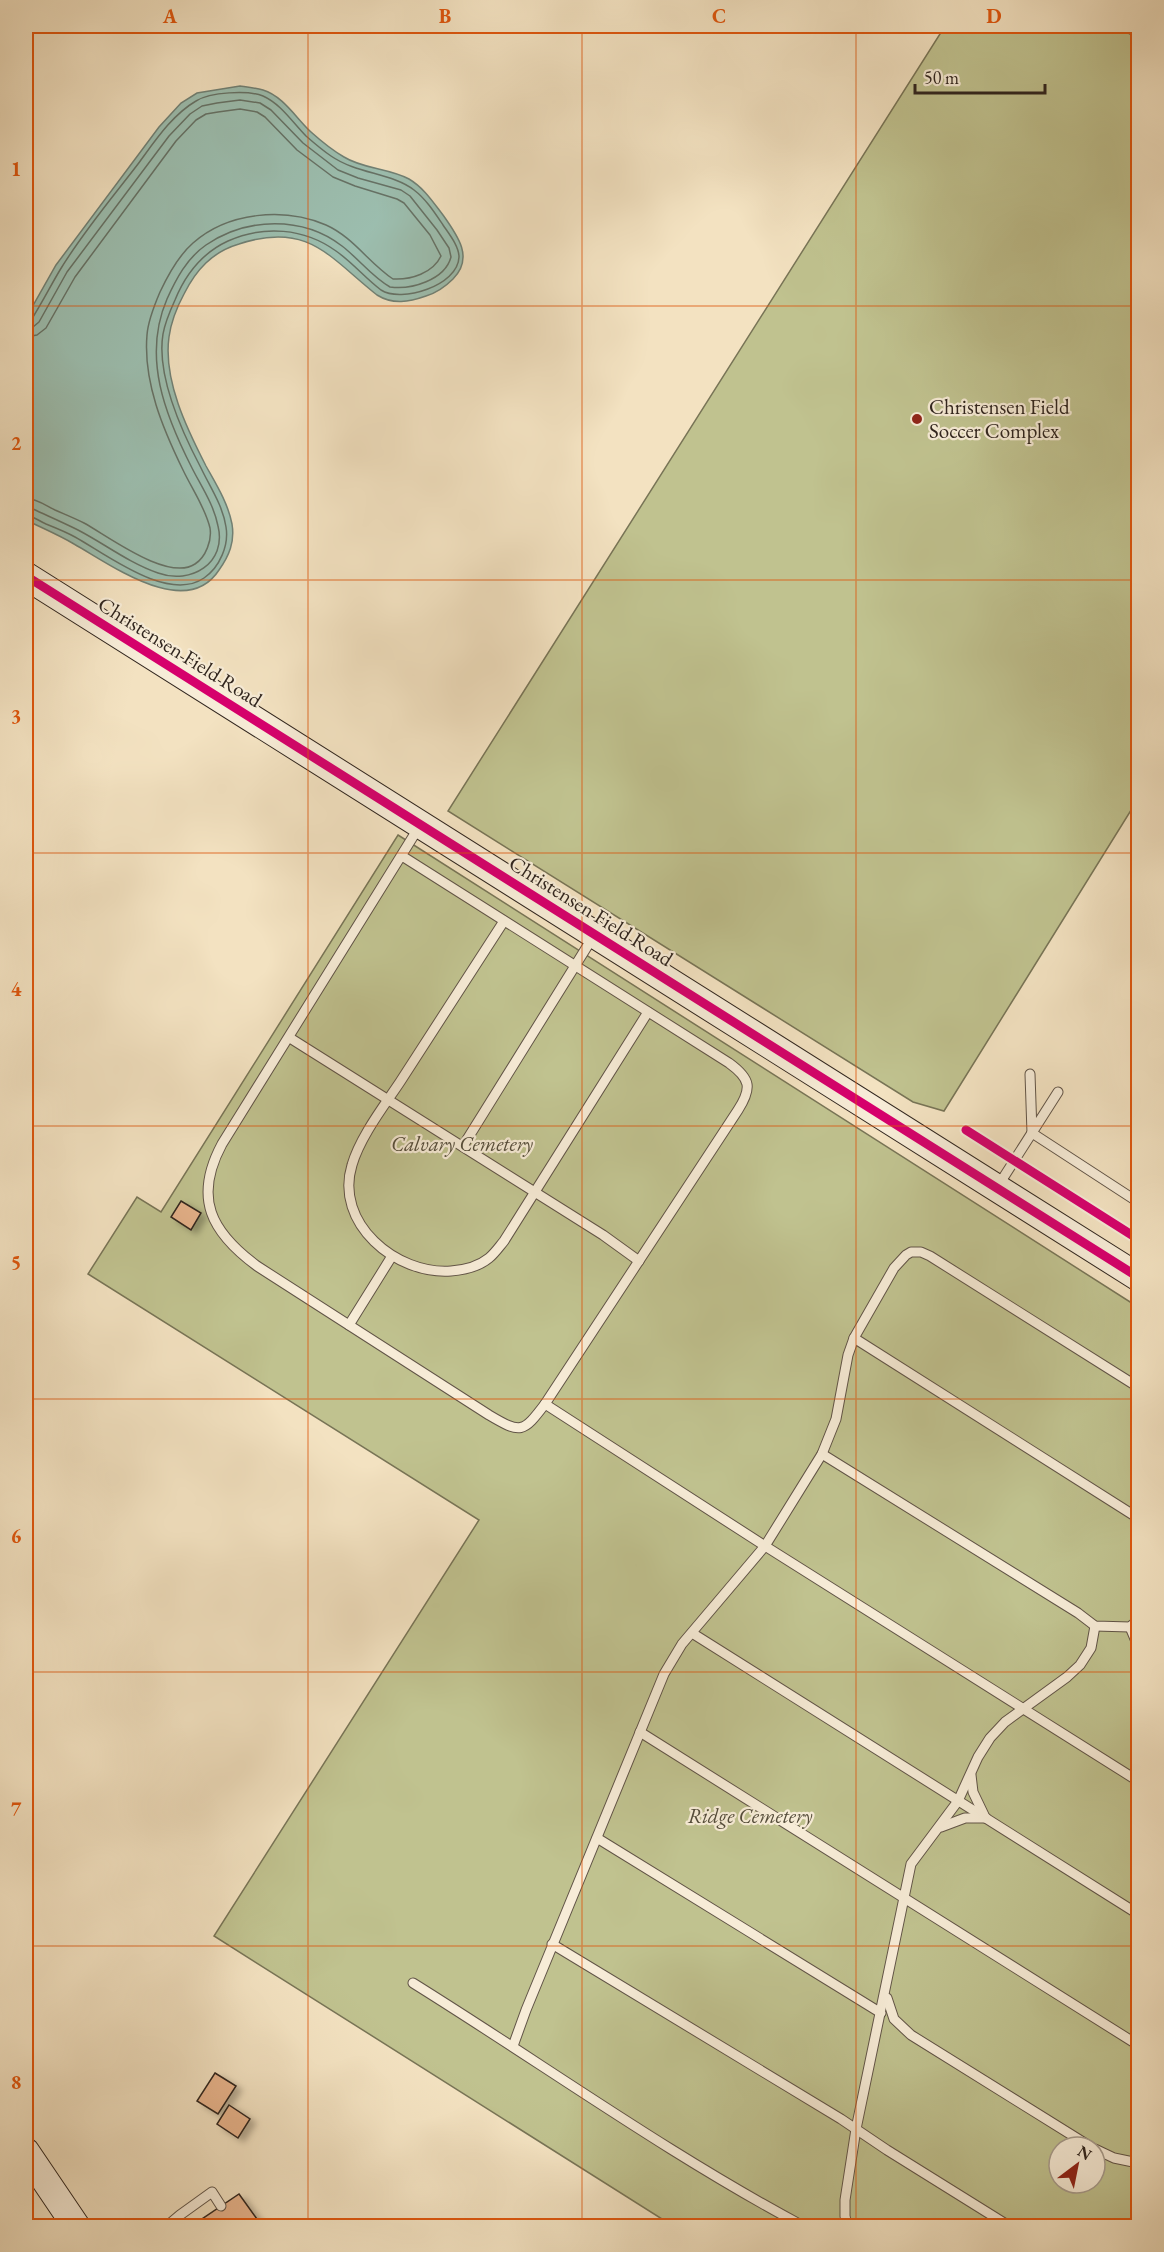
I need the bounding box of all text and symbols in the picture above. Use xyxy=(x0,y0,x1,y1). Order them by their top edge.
text: A xyxy=(162,3,178,29)
text: B xyxy=(439,3,451,29)
text: C xyxy=(712,3,726,29)
text: D xyxy=(986,3,1002,29)
scale bar xyxy=(915,57,1046,95)
text: 50 m xyxy=(924,66,959,89)
text: 1 xyxy=(11,156,21,182)
place label: Christensen Field Soccer Complex xyxy=(929,393,1070,444)
marker: Christensen Field Soccer Complex xyxy=(910,412,924,426)
text: 2 xyxy=(11,430,22,456)
street label: Christensen Field Road xyxy=(93,590,268,713)
text: 3 xyxy=(11,703,21,729)
street label: Christensen Field Road xyxy=(504,849,679,972)
text: 4 xyxy=(11,976,22,1002)
park label: Calvary Cemetery xyxy=(391,1130,534,1157)
text: 5 xyxy=(11,1249,21,1275)
text: 6 xyxy=(11,1523,22,1549)
text: 7 xyxy=(11,1796,22,1822)
park label: Ridge Cemetery xyxy=(688,1802,813,1829)
text: 8 xyxy=(11,2069,21,2095)
north arrow xyxy=(1047,2135,1107,2195)
text: N xyxy=(1074,2140,1096,2165)

